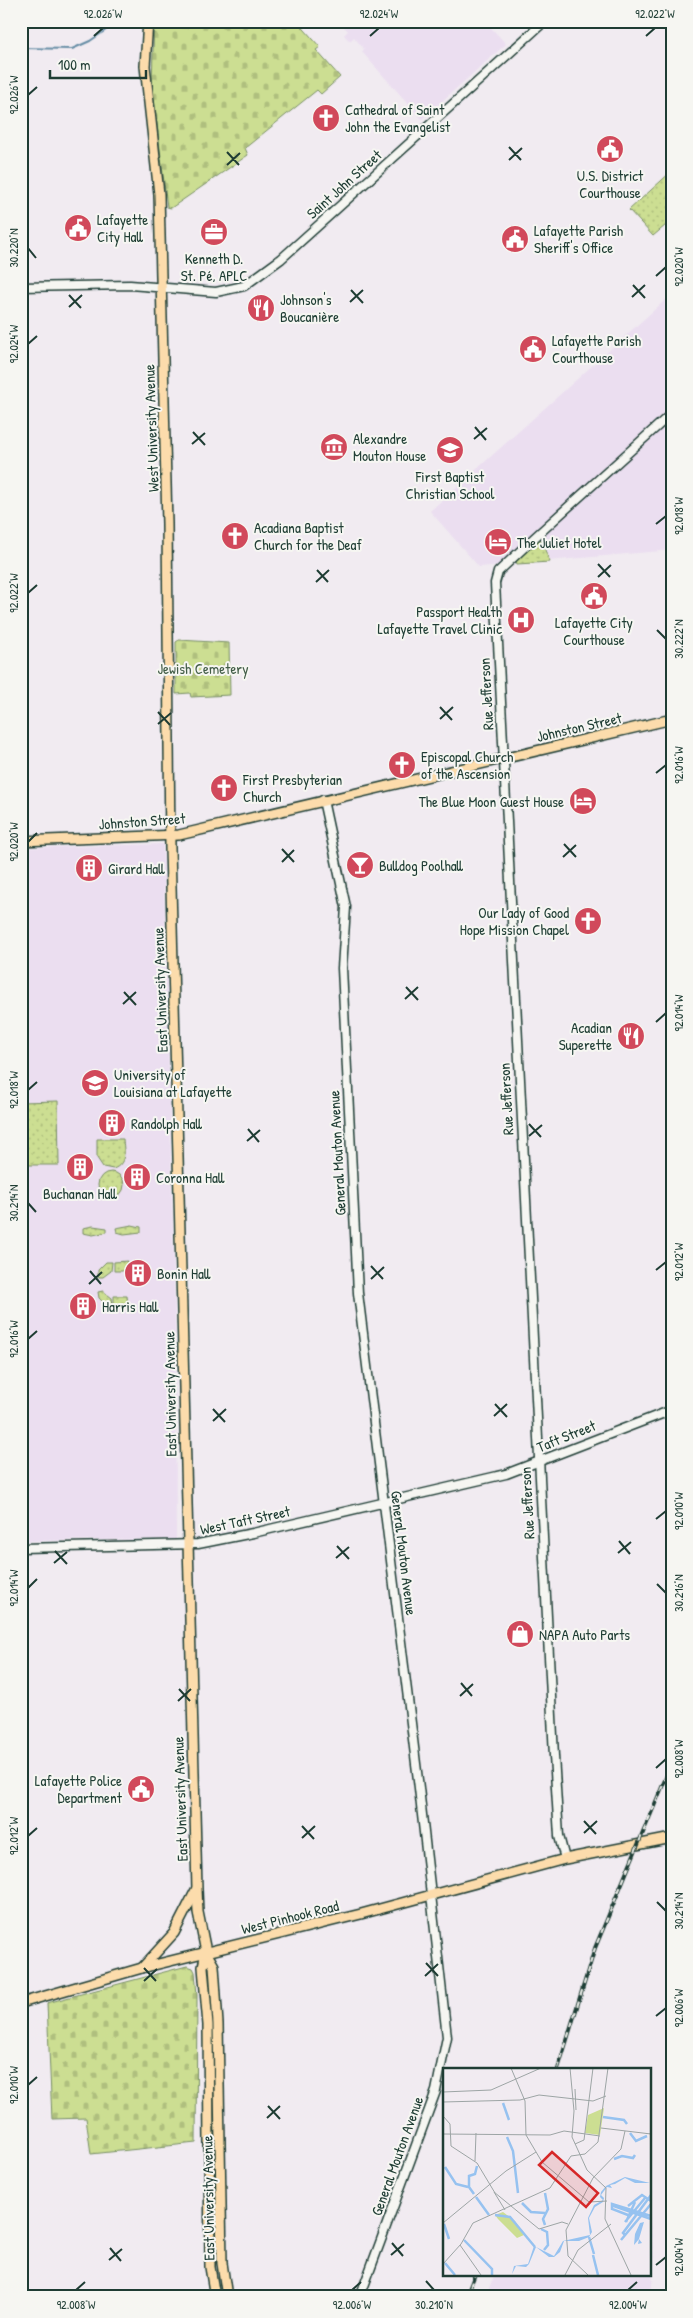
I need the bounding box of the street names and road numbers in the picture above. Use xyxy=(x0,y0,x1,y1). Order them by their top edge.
street label: Saint John Street xyxy=(302,144,387,223)
street label: West University Avenue xyxy=(138,364,164,492)
street label: Rue Jefferson xyxy=(474,657,498,730)
street label: Johnston Street xyxy=(534,707,624,747)
street label: Johnston Street xyxy=(98,807,187,835)
street label: East University Avenue xyxy=(147,927,173,1053)
street label: Rue Jefferson xyxy=(494,1062,518,1135)
street label: General Mouton Avenue xyxy=(323,1090,351,1216)
street label: East University Avenue xyxy=(158,1331,182,1457)
street label: Taft Street xyxy=(533,1414,599,1457)
street label: Rue Jefferson xyxy=(515,1466,539,1539)
street label: General Mouton Avenue xyxy=(386,1489,422,1617)
street label: West Taft Street xyxy=(198,1500,293,1540)
street label: East University Avenue xyxy=(167,1736,193,1862)
street label: West Pinhook Road xyxy=(239,1895,341,1939)
street label: General Mouton Avenue xyxy=(366,2093,428,2219)
street label: East University Avenue xyxy=(196,2135,220,2261)

